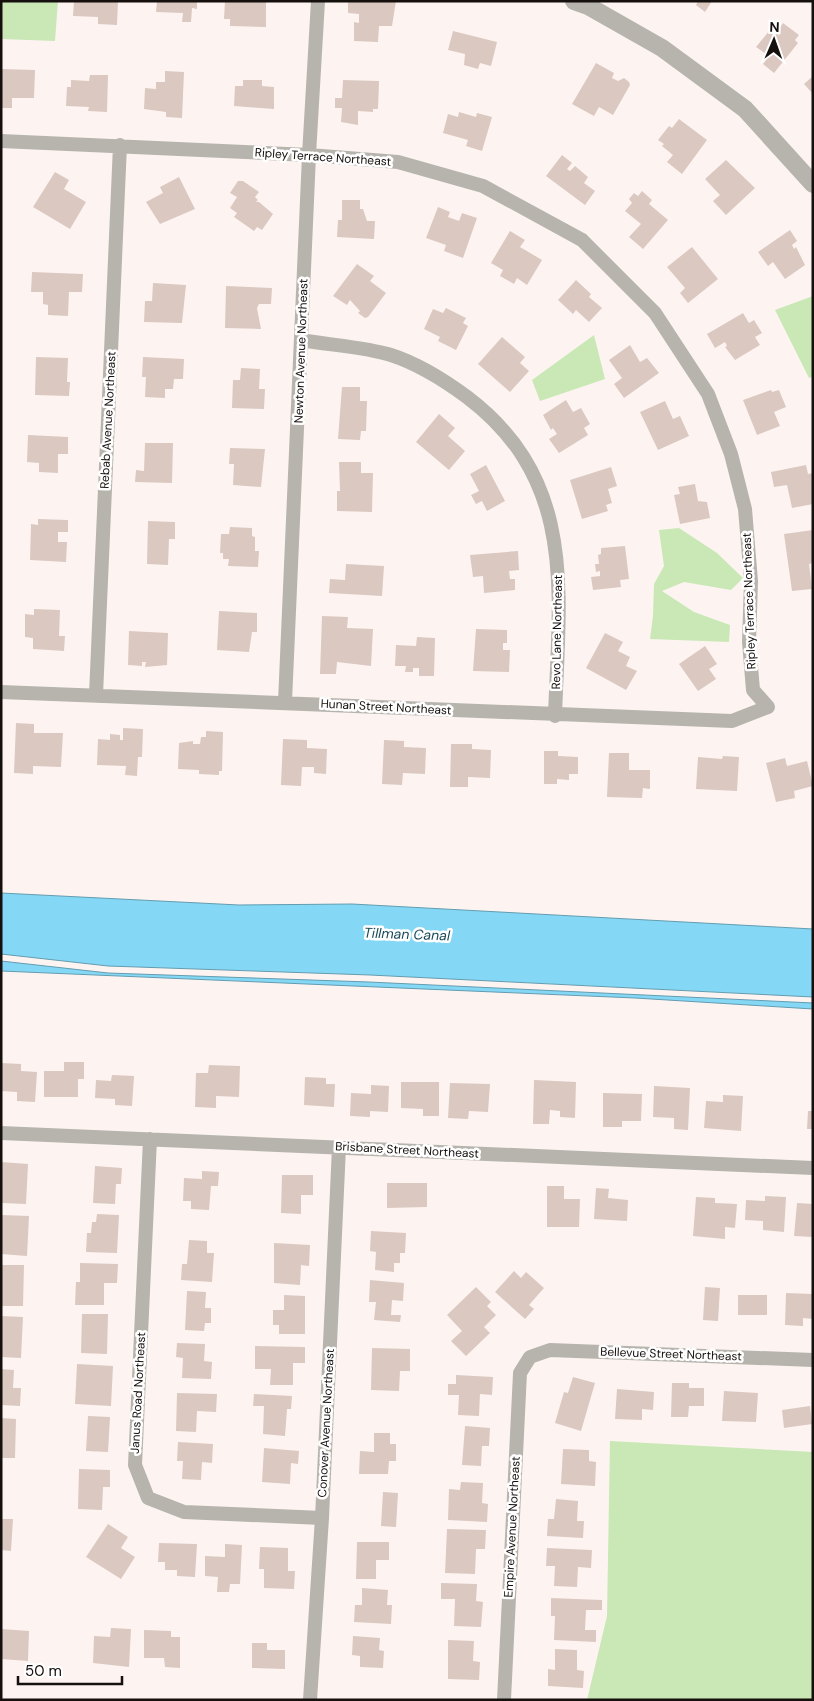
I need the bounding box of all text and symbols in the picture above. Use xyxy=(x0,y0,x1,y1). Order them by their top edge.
north arrow xyxy=(749,15,799,65)
text: N xyxy=(769,18,780,36)
street label: Ripley Terrace Northeast xyxy=(254,144,392,170)
street label: Newton Avenue Northeast xyxy=(290,278,312,424)
street label: Rebab Avenue Northeast xyxy=(96,351,120,489)
street label: Ripley Terrace Northeast xyxy=(739,532,759,670)
street label: Revo Lane Northeast xyxy=(548,574,566,689)
street label: Hunan Street Northeast xyxy=(320,696,452,718)
water label: Tillman Canal xyxy=(364,924,451,945)
street label: Brisbane Street Northeast xyxy=(335,1138,480,1162)
street label: Janus Road Northeast xyxy=(127,1331,149,1454)
street label: Bellevue Street Northeast xyxy=(600,1344,742,1364)
street label: Conover Avenue Northeast xyxy=(314,1348,338,1498)
street label: Empire Avenue Northeast xyxy=(500,1456,524,1598)
scale bar xyxy=(18,1654,121,1686)
text: 50 m xyxy=(25,1661,62,1681)

